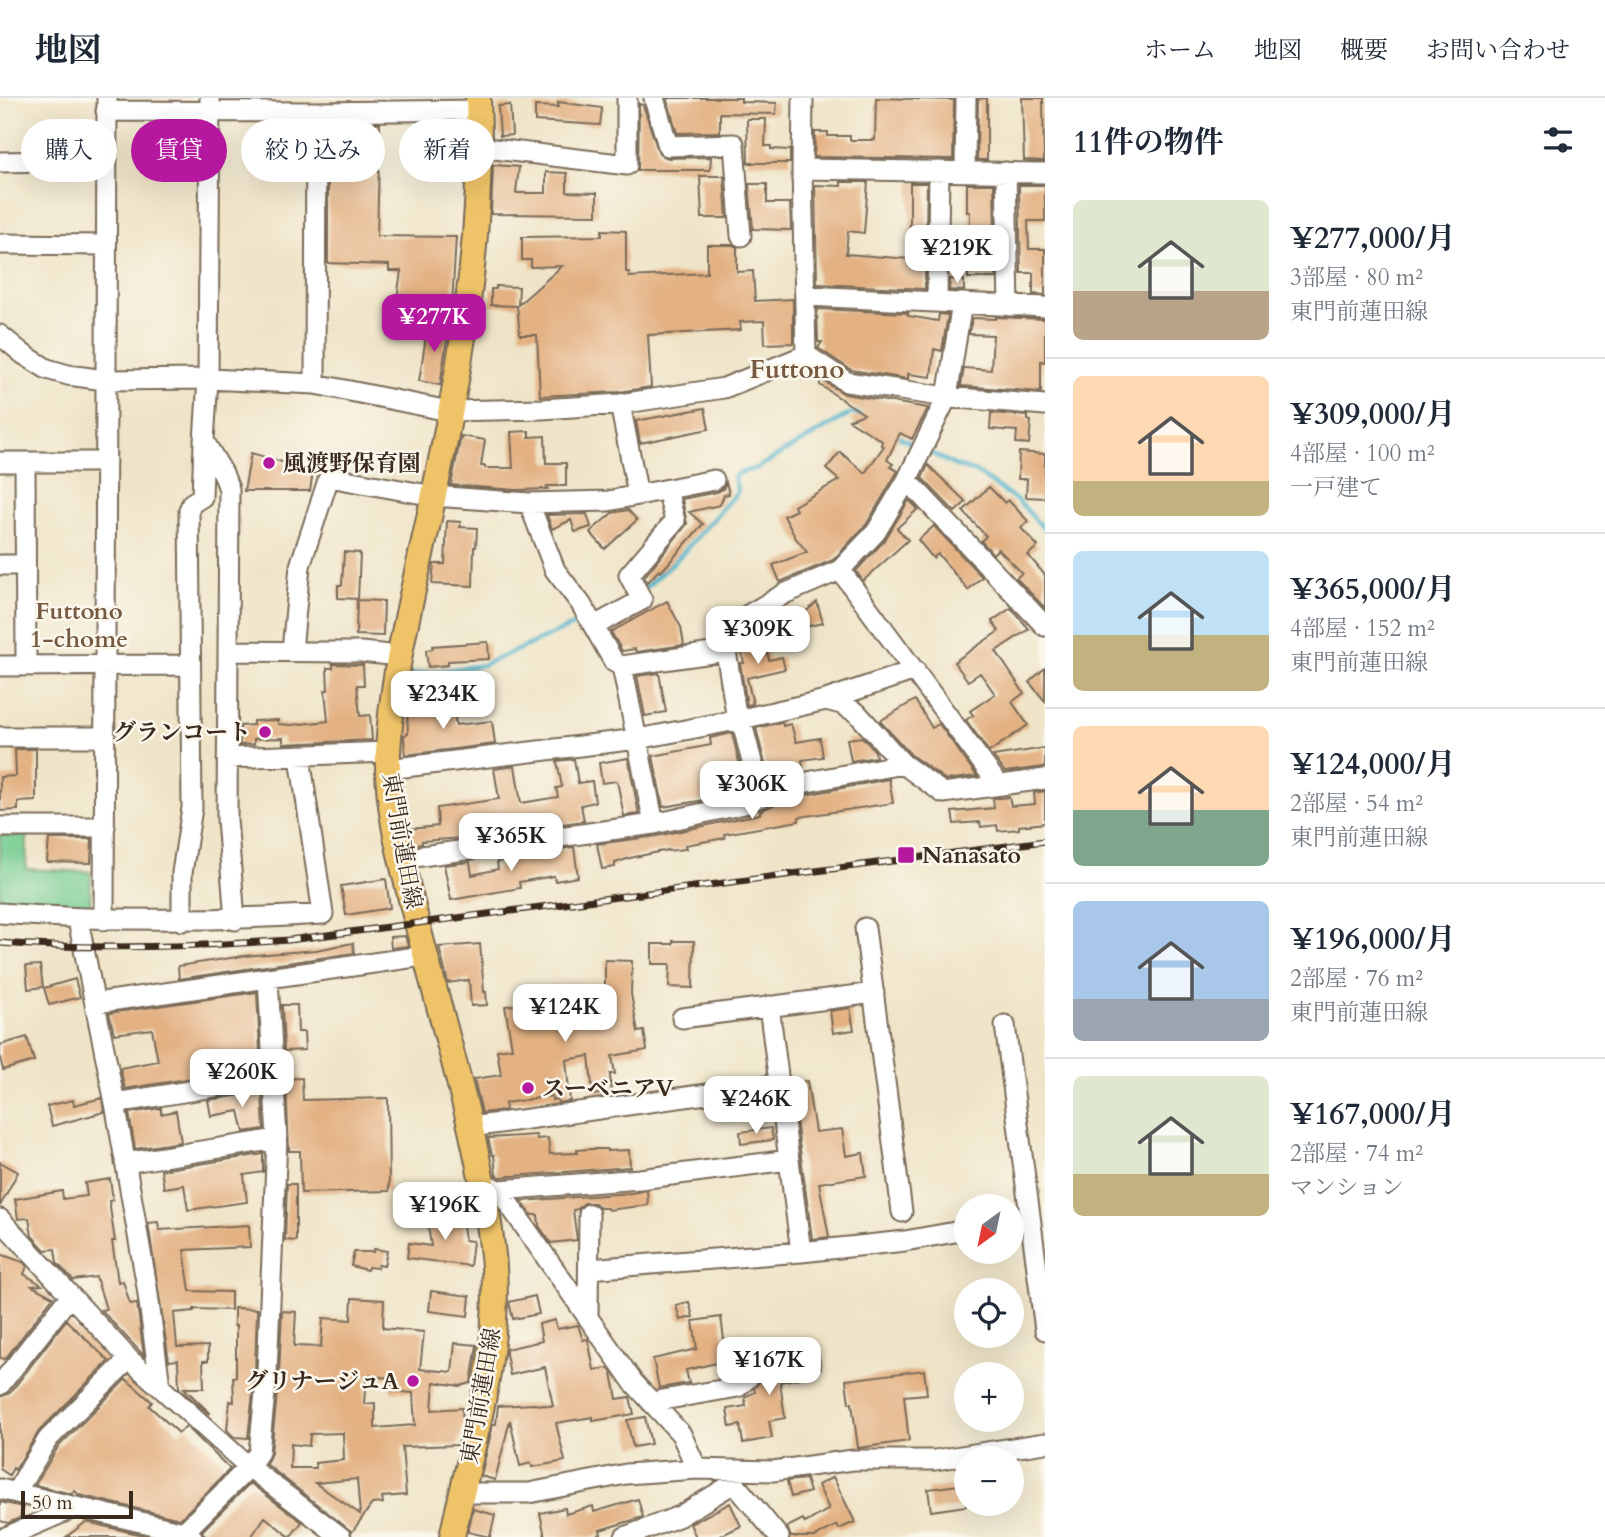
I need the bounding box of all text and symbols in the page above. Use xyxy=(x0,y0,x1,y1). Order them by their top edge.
text: 地図 xyxy=(35,28,101,73)
text: ホーム xyxy=(1144,34,1216,67)
text: 地図 xyxy=(1254,34,1302,67)
text: 概要 xyxy=(1340,34,1388,67)
text: お問い合わせ xyxy=(1426,34,1570,67)
chip: 購入 xyxy=(21,119,117,182)
chip: 賃貸 xyxy=(131,119,227,182)
chip: 絞り込み xyxy=(241,119,385,182)
chip: 新着 xyxy=(399,119,495,182)
icon: filters xyxy=(1539,121,1577,159)
text: 11件の物件 xyxy=(1073,122,1224,163)
text: ¥277,000/月 xyxy=(1290,218,1456,259)
pin: ¥219K xyxy=(908,226,1006,285)
icon: home xyxy=(1129,228,1213,312)
text: ¥219K xyxy=(921,232,993,263)
text: 3部屋 · 80 m² xyxy=(1290,262,1423,293)
pin: ¥277K xyxy=(385,294,483,354)
text: 東門前蓮田線 xyxy=(1290,296,1428,327)
text: ¥277K xyxy=(398,301,470,332)
district label: Futtono xyxy=(750,352,844,387)
text: ¥309,000/月 xyxy=(1290,394,1456,435)
icon: home xyxy=(1129,404,1213,488)
text: 4部屋 · 100 m² xyxy=(1290,438,1435,469)
place label: 風渡野保育園 xyxy=(283,448,421,479)
marker: 風渡野保育園 xyxy=(261,455,277,471)
text: 一戸建て xyxy=(1290,472,1382,503)
text: ¥365,000/月 xyxy=(1290,569,1456,610)
icon: home xyxy=(1129,579,1213,663)
district label: Futtono 1-chome xyxy=(30,595,128,656)
pin: ¥309K xyxy=(709,606,807,666)
text: ¥309K xyxy=(722,613,794,644)
text: 4部屋 · 152 m² xyxy=(1290,613,1435,644)
text: 東門前蓮田線 xyxy=(1290,647,1428,678)
pin: ¥234K xyxy=(394,672,492,731)
text: ¥234K xyxy=(407,678,479,709)
place label: グランコート xyxy=(113,717,251,748)
marker: グランコート xyxy=(257,724,273,740)
text: ¥124,000/月 xyxy=(1290,744,1456,785)
icon: home xyxy=(1129,754,1213,838)
pin: ¥306K xyxy=(703,762,801,821)
text: ¥306K xyxy=(716,768,788,799)
street label: 東門前蓮田線 xyxy=(375,770,429,912)
text: 2部屋 · 54 m² xyxy=(1290,788,1423,819)
pin: ¥365K xyxy=(462,814,560,873)
text: ¥365K xyxy=(475,820,547,851)
text: 東門前蓮田線 xyxy=(1290,822,1428,853)
place label: Nanasato xyxy=(922,840,1021,871)
marker: Nanasato xyxy=(896,845,916,865)
text: ¥196,000/月 xyxy=(1290,919,1456,960)
icon: home xyxy=(1129,929,1213,1013)
text: 2部屋 · 76 m² xyxy=(1290,963,1423,994)
pin: ¥124K xyxy=(516,984,614,1044)
text: ¥124K xyxy=(529,991,601,1022)
text: 東門前蓮田線 xyxy=(1290,997,1428,1028)
pin: ¥260K xyxy=(193,1049,291,1109)
text: ¥260K xyxy=(206,1056,278,1087)
place label: スーベニアV xyxy=(542,1073,674,1104)
pin: ¥246K xyxy=(707,1076,805,1136)
marker: スーベニアV xyxy=(520,1080,536,1096)
text: ¥246K xyxy=(720,1083,792,1114)
text: ¥167,000/月 xyxy=(1290,1094,1456,1135)
icon: home xyxy=(1129,1104,1213,1188)
text: 2部屋 · 74 m² xyxy=(1290,1138,1423,1169)
text: マンション xyxy=(1290,1172,1404,1203)
pin: ¥196K xyxy=(396,1182,494,1242)
text: ¥196K xyxy=(409,1189,481,1220)
north arrow xyxy=(954,1194,1024,1264)
map controls xyxy=(954,1194,1024,1516)
button: locate xyxy=(954,1278,1024,1348)
street label: 東門前蓮田線 xyxy=(454,1325,508,1467)
pin: ¥167K xyxy=(720,1338,818,1397)
text: ¥167K xyxy=(733,1344,805,1375)
button: + xyxy=(954,1362,1024,1432)
place label: グリナージュA xyxy=(245,1366,400,1397)
marker: グリナージュA xyxy=(405,1373,421,1389)
button: − xyxy=(954,1446,1024,1516)
scale bar xyxy=(21,1488,133,1520)
text: 50 m xyxy=(32,1490,73,1516)

